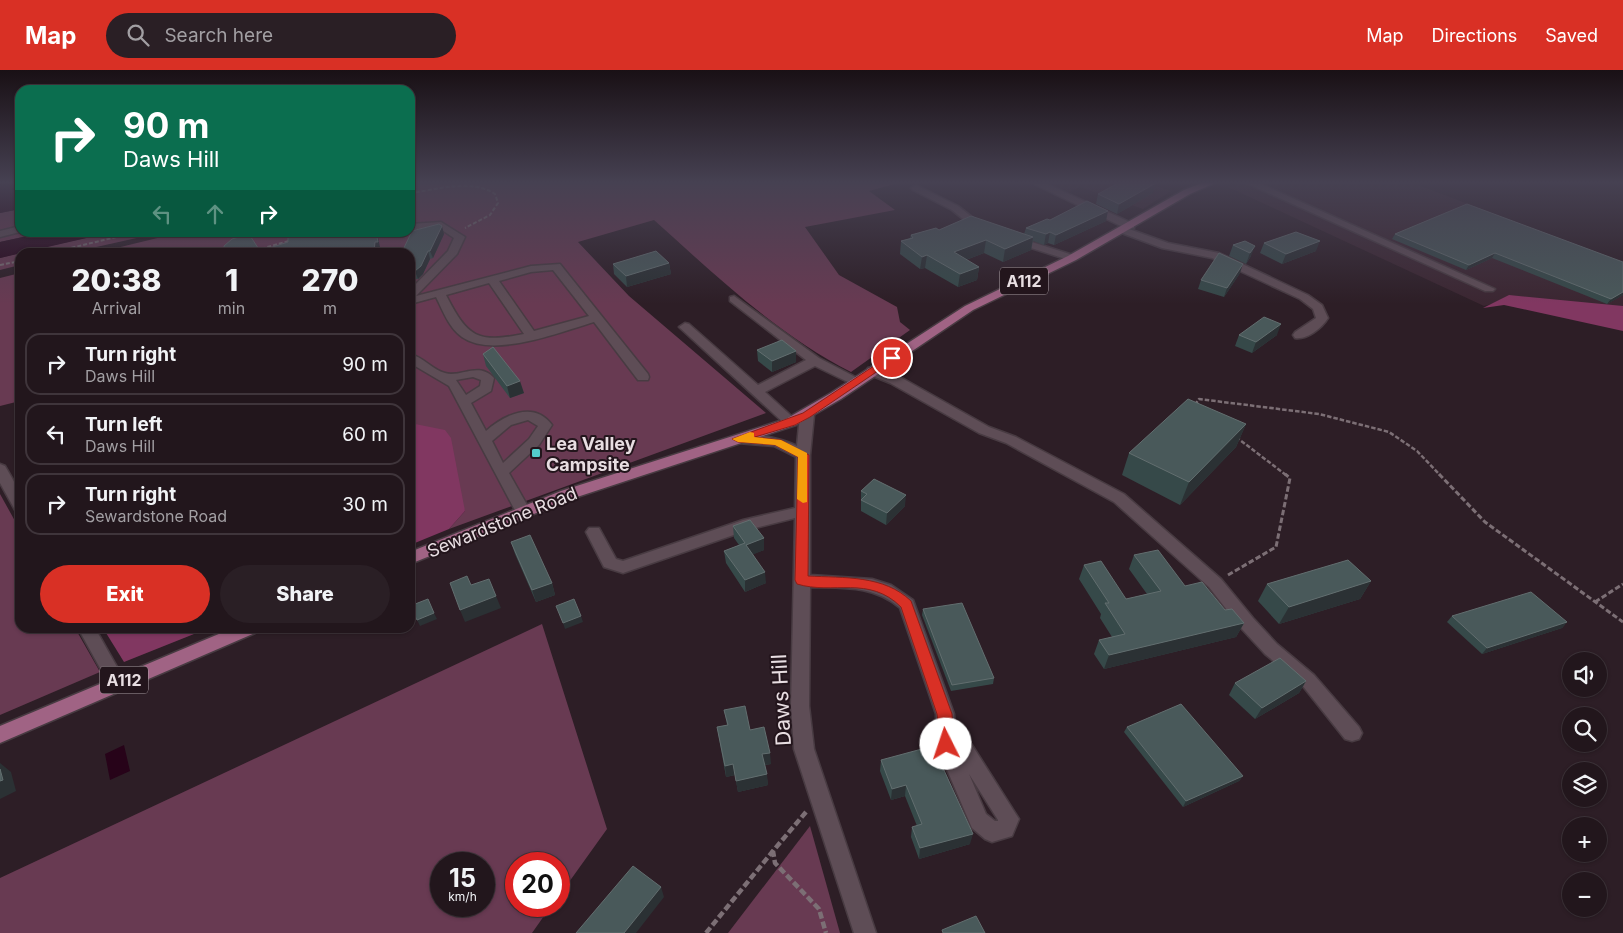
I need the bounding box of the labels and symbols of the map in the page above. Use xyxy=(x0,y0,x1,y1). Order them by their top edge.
road number: A112 xyxy=(1000,268,1048,295)
pin xyxy=(871,337,913,379)
place label: Lea Valley Campsite xyxy=(546,433,636,475)
marker: Lea Valley Campsite xyxy=(530,447,542,459)
street label: Sewardstone Road xyxy=(424,482,580,562)
street label: Daws Hill xyxy=(766,653,796,747)
road number: A112 xyxy=(100,666,148,694)
position arrow xyxy=(919,717,971,769)
speed limit sign: 20 xyxy=(505,852,570,917)

